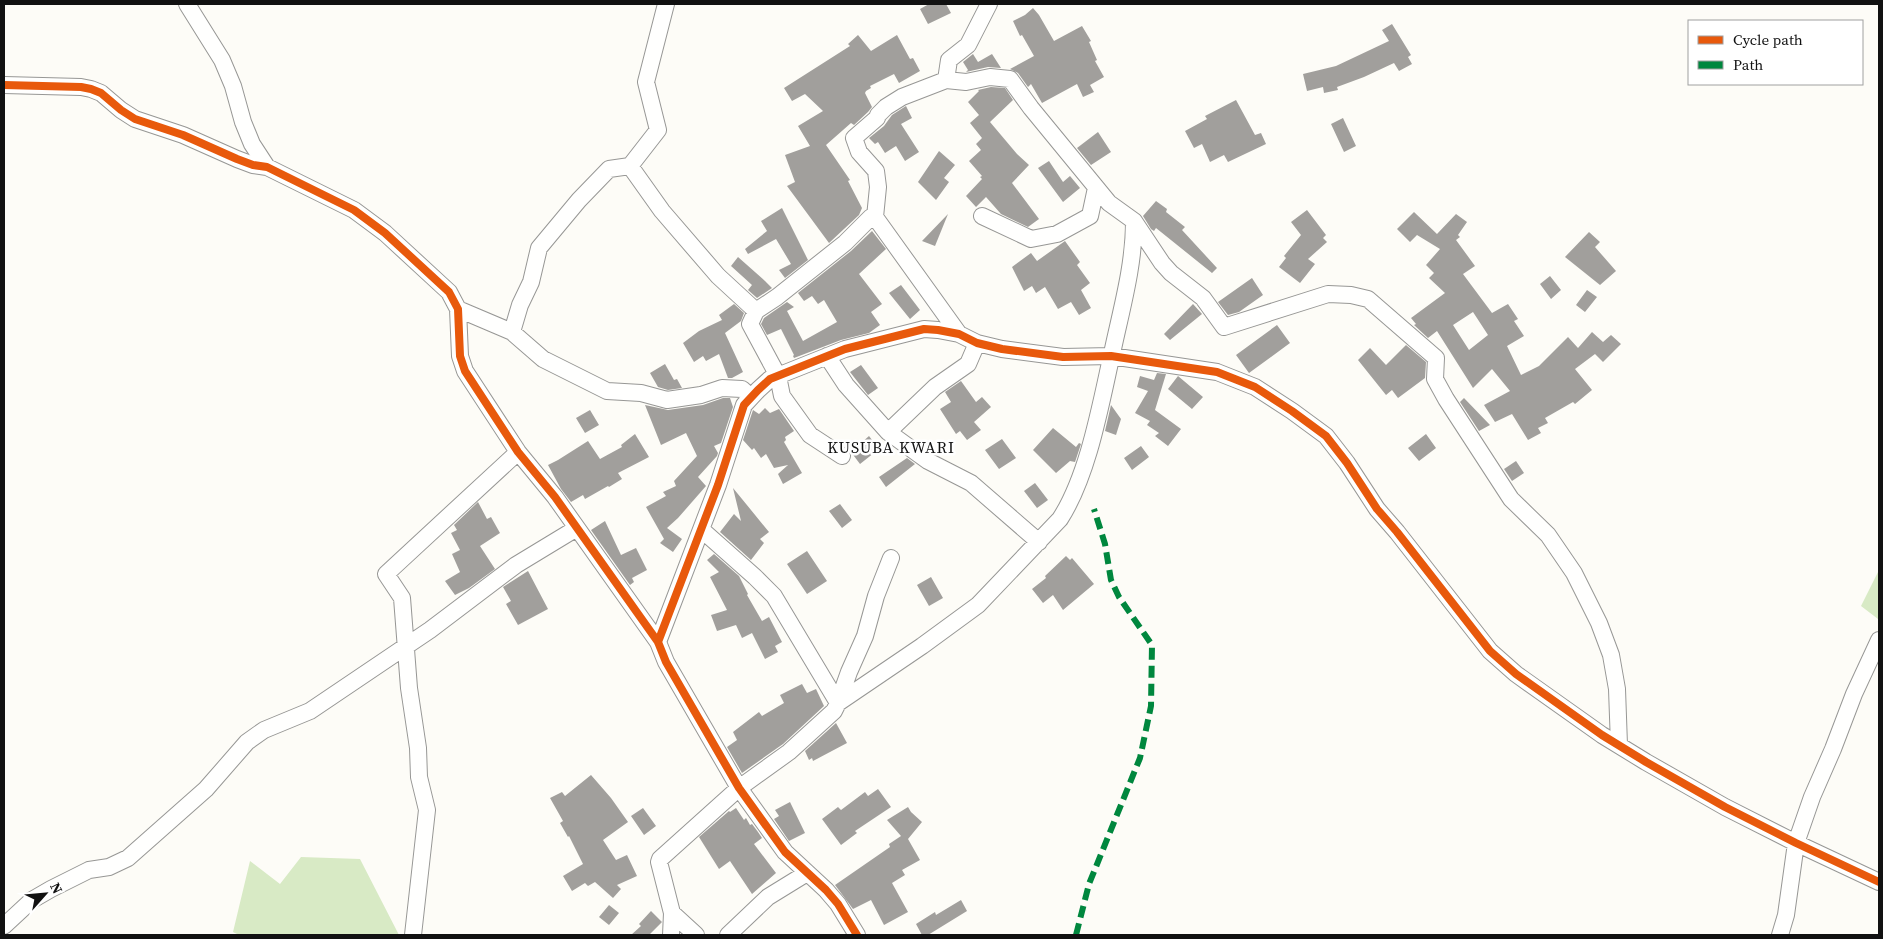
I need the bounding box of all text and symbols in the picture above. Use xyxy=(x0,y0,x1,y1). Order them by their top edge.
legend xyxy=(1688,20,1863,85)
text: Cycle path xyxy=(1733,29,1803,50)
text: Path xyxy=(1733,54,1763,75)
district label: KUSUBA KWARI xyxy=(827,436,955,458)
north arrow xyxy=(20,869,70,919)
text: N xyxy=(45,879,68,897)

